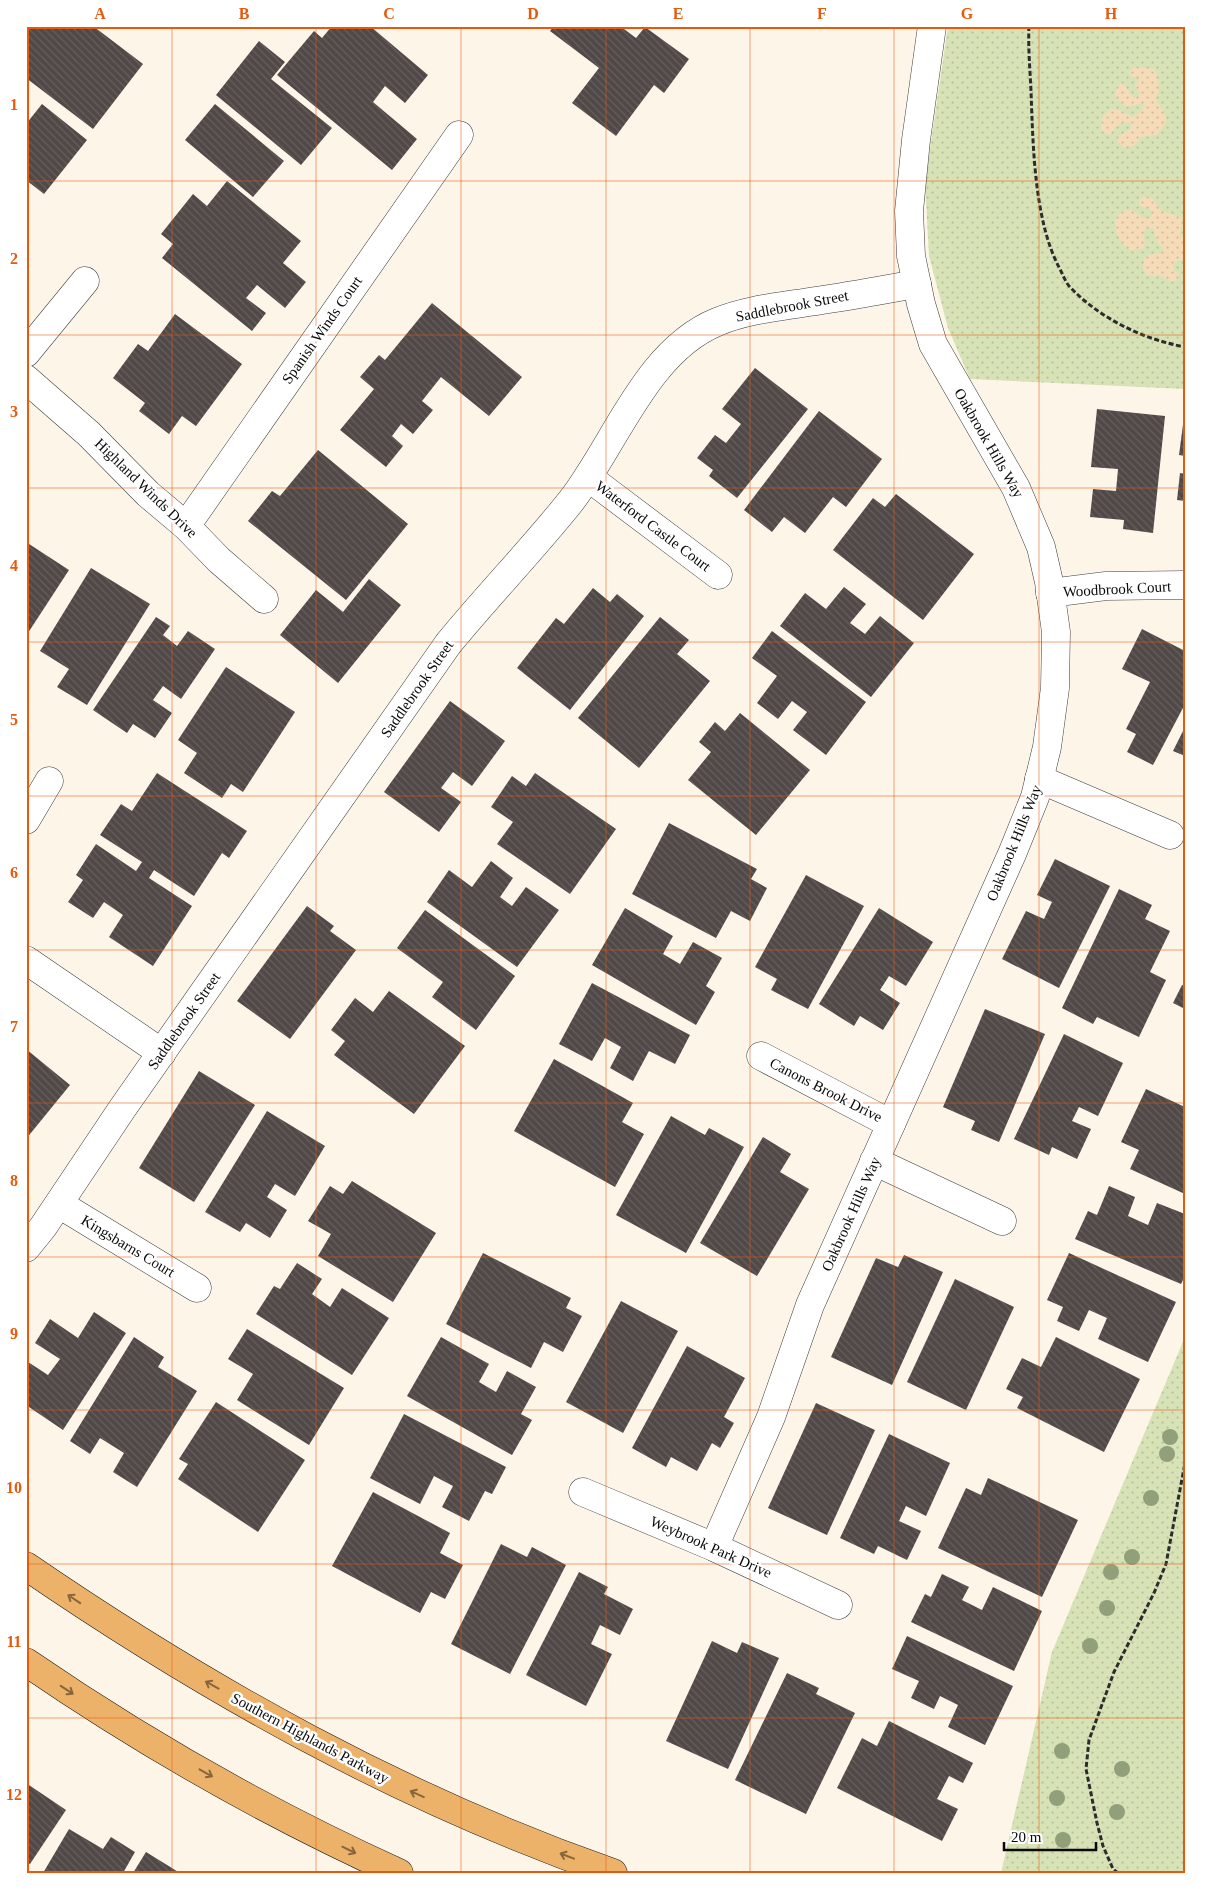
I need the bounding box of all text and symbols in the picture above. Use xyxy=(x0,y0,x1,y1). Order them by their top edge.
text: A xyxy=(94,5,106,22)
text: B xyxy=(239,5,250,22)
text: C xyxy=(383,5,395,22)
text: D xyxy=(527,5,539,22)
text: E xyxy=(673,5,683,22)
text: F xyxy=(817,5,827,22)
text: G xyxy=(961,5,974,22)
text: H xyxy=(1105,5,1118,22)
text: 1 xyxy=(10,96,18,113)
text: 2 xyxy=(10,250,18,267)
street label: Spanish Winds Court xyxy=(279,273,366,387)
street label: Saddlebrook Street xyxy=(734,287,851,325)
street label: Oakbrook Hills Way xyxy=(951,386,1027,501)
text: 3 xyxy=(10,403,18,420)
street label: Highland Winds Drive xyxy=(92,435,201,541)
street label: Waterford Castle Court xyxy=(592,478,714,575)
text: 4 xyxy=(10,557,18,574)
street label: Woodbrook Court xyxy=(1062,578,1172,600)
street label: Saddlebrook Street xyxy=(378,637,457,741)
text: 5 xyxy=(10,711,18,728)
street label: Oakbrook Hills Way xyxy=(983,782,1045,903)
text: 6 xyxy=(10,864,18,881)
street label: Saddlebrook Street xyxy=(145,969,224,1073)
text: 7 xyxy=(10,1018,18,1035)
street label: Canons Brook Drive xyxy=(767,1055,885,1125)
street label: Oakbrook Hills Way xyxy=(819,1154,884,1274)
text: 8 xyxy=(10,1172,18,1189)
street label: Kingsbarns Court xyxy=(78,1212,178,1281)
text: 9 xyxy=(10,1325,18,1342)
text: 10 xyxy=(6,1479,22,1496)
street label: Weybrook Park Drive xyxy=(648,1513,775,1581)
one-way arrow xyxy=(67,1594,81,1604)
text: 11 xyxy=(6,1633,22,1650)
one-way arrow xyxy=(204,1680,219,1690)
one-way arrow xyxy=(59,1685,73,1695)
street label: Southern Highlands Parkway xyxy=(229,1690,392,1787)
one-way arrow xyxy=(198,1769,213,1778)
text: 12 xyxy=(6,1786,22,1803)
one-way arrow xyxy=(410,1788,425,1798)
scale bar xyxy=(1004,1819,1096,1851)
text: 20 m xyxy=(1011,1829,1042,1845)
one-way arrow xyxy=(341,1846,356,1855)
one-way arrow xyxy=(560,1850,575,1860)

